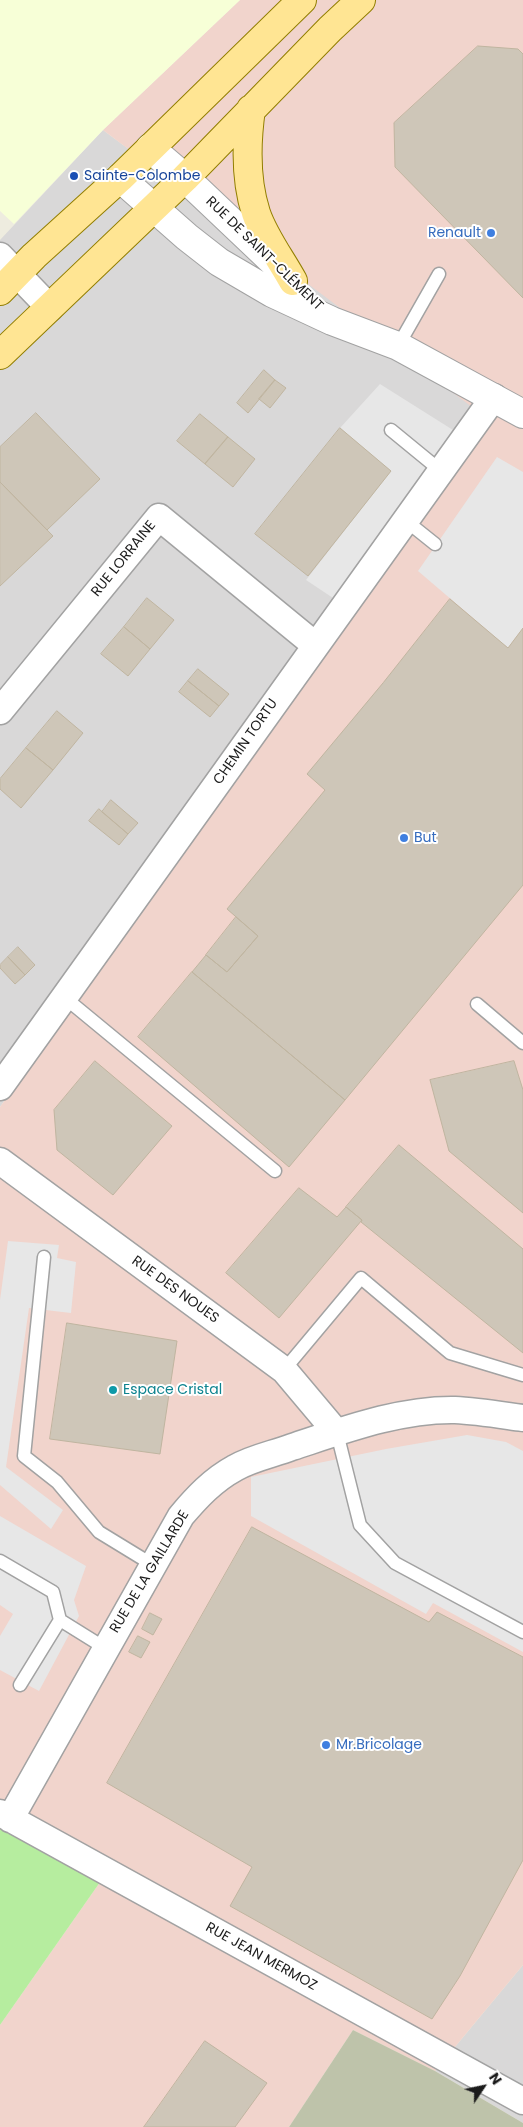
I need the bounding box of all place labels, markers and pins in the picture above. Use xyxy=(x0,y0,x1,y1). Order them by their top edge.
place label: Sainte-Colombe xyxy=(84,168,200,184)
marker: Sainte-Colombe xyxy=(68,170,80,182)
place label: Renault xyxy=(428,225,481,241)
marker: Renault xyxy=(485,227,497,239)
place label: But xyxy=(414,830,437,846)
marker: But xyxy=(398,832,410,844)
place label: Espace Cristal xyxy=(123,1382,222,1398)
marker: Espace Cristal xyxy=(107,1384,119,1396)
place label: Mr.Bricolage xyxy=(336,1737,422,1753)
marker: Mr.Bricolage xyxy=(320,1739,332,1751)

